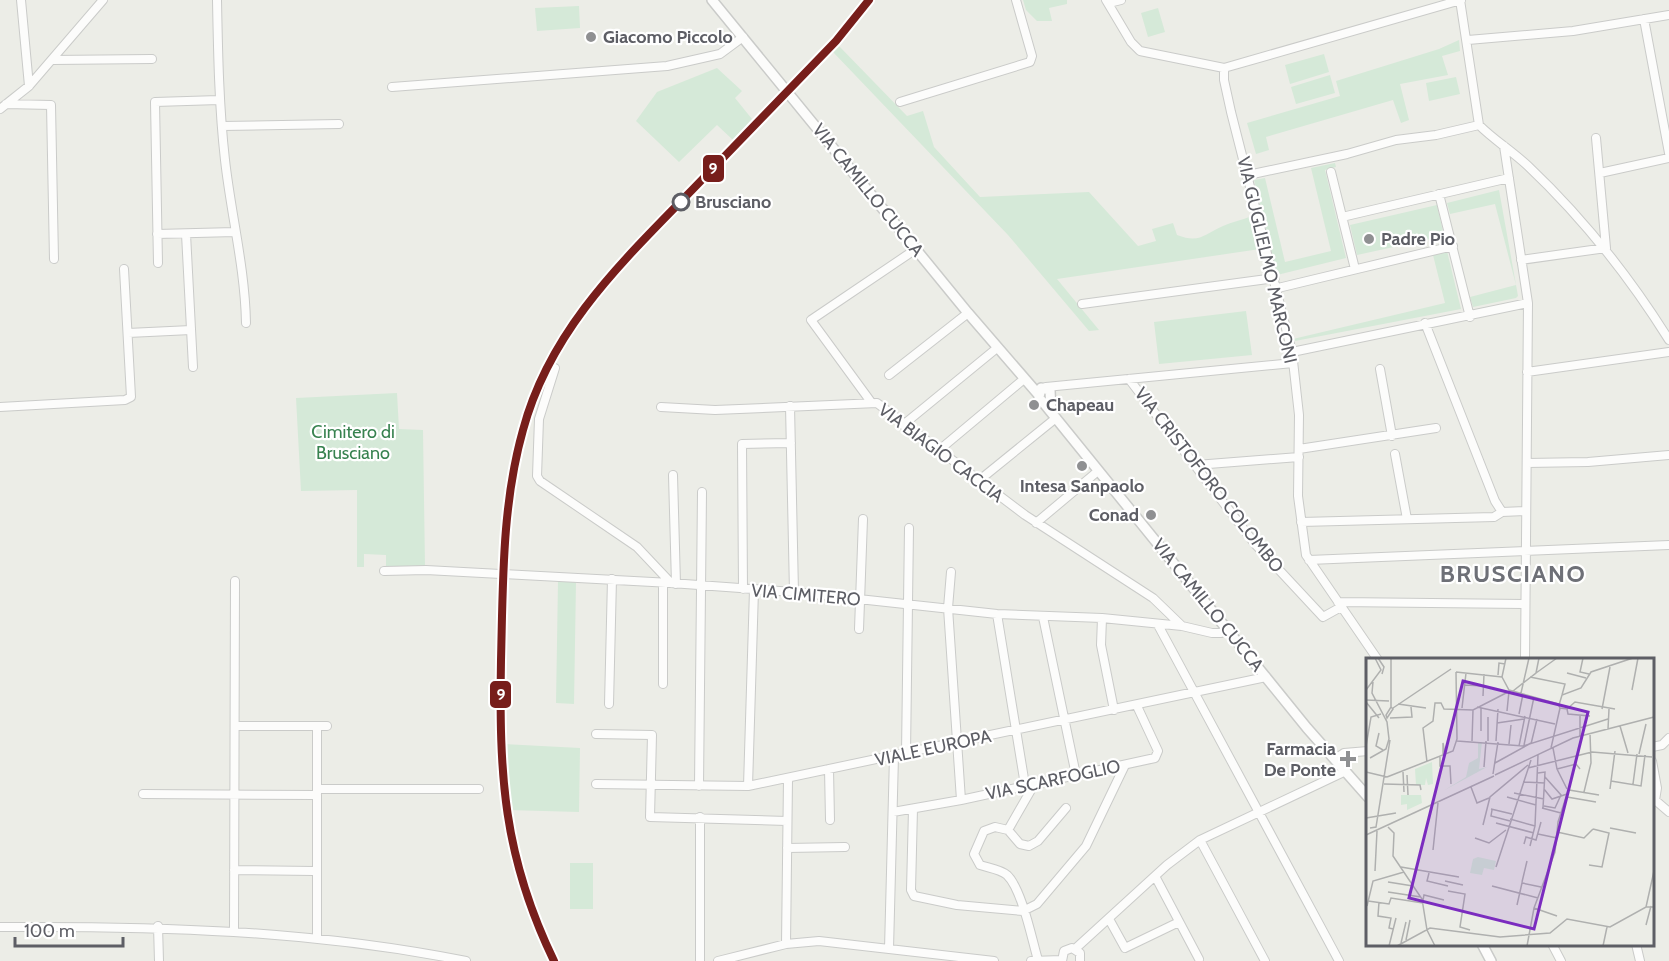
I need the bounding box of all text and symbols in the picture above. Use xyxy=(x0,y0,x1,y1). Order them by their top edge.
place label: Giacomo Piccolo xyxy=(603,26,733,48)
marker: Giacomo Piccolo xyxy=(584,30,598,44)
street label: VIA CAMILLO CUCCA xyxy=(808,119,928,261)
line badge: 9 xyxy=(702,154,725,183)
street label: VIA GUGLIELMO MARCONI xyxy=(1232,154,1302,366)
text: 9 xyxy=(709,159,718,178)
place label: Brusciano xyxy=(695,191,771,213)
marker: Brusciano xyxy=(672,193,690,211)
place label: Padre Pio xyxy=(1381,228,1455,250)
marker: Padre Pio xyxy=(1362,232,1376,246)
street label: VIA CRISTOFORO COLOMBO xyxy=(1130,383,1288,577)
place label: Chapeau xyxy=(1046,394,1114,416)
marker: Chapeau xyxy=(1027,398,1041,412)
street label: VIA BIAGIO CACCIA xyxy=(874,399,1008,507)
park label: Cimitero di Brusciano xyxy=(311,421,395,464)
marker: Intesa Sanpaolo xyxy=(1075,459,1089,473)
place label: Intesa Sanpaolo xyxy=(1020,475,1144,497)
place label: Conad xyxy=(1089,504,1139,526)
marker: Conad xyxy=(1144,508,1158,522)
street label: VIA CAMILLO CUCCA xyxy=(1148,534,1268,676)
district label: BRUSCIANO xyxy=(1440,559,1586,588)
street label: VIA CIMITERO xyxy=(750,579,862,611)
inset map xyxy=(1366,658,1654,946)
line badge: 9 xyxy=(489,680,512,709)
text: 9 xyxy=(497,685,506,704)
street label: VIALE EUROPA xyxy=(873,725,993,771)
place label: Farmacia De Ponte xyxy=(1264,738,1336,781)
marker: Farmacia De Ponte xyxy=(1341,752,1355,766)
street label: VIA SCARFOGLIO xyxy=(984,755,1122,805)
scale bar xyxy=(15,910,123,948)
text: 100 m xyxy=(24,920,75,942)

